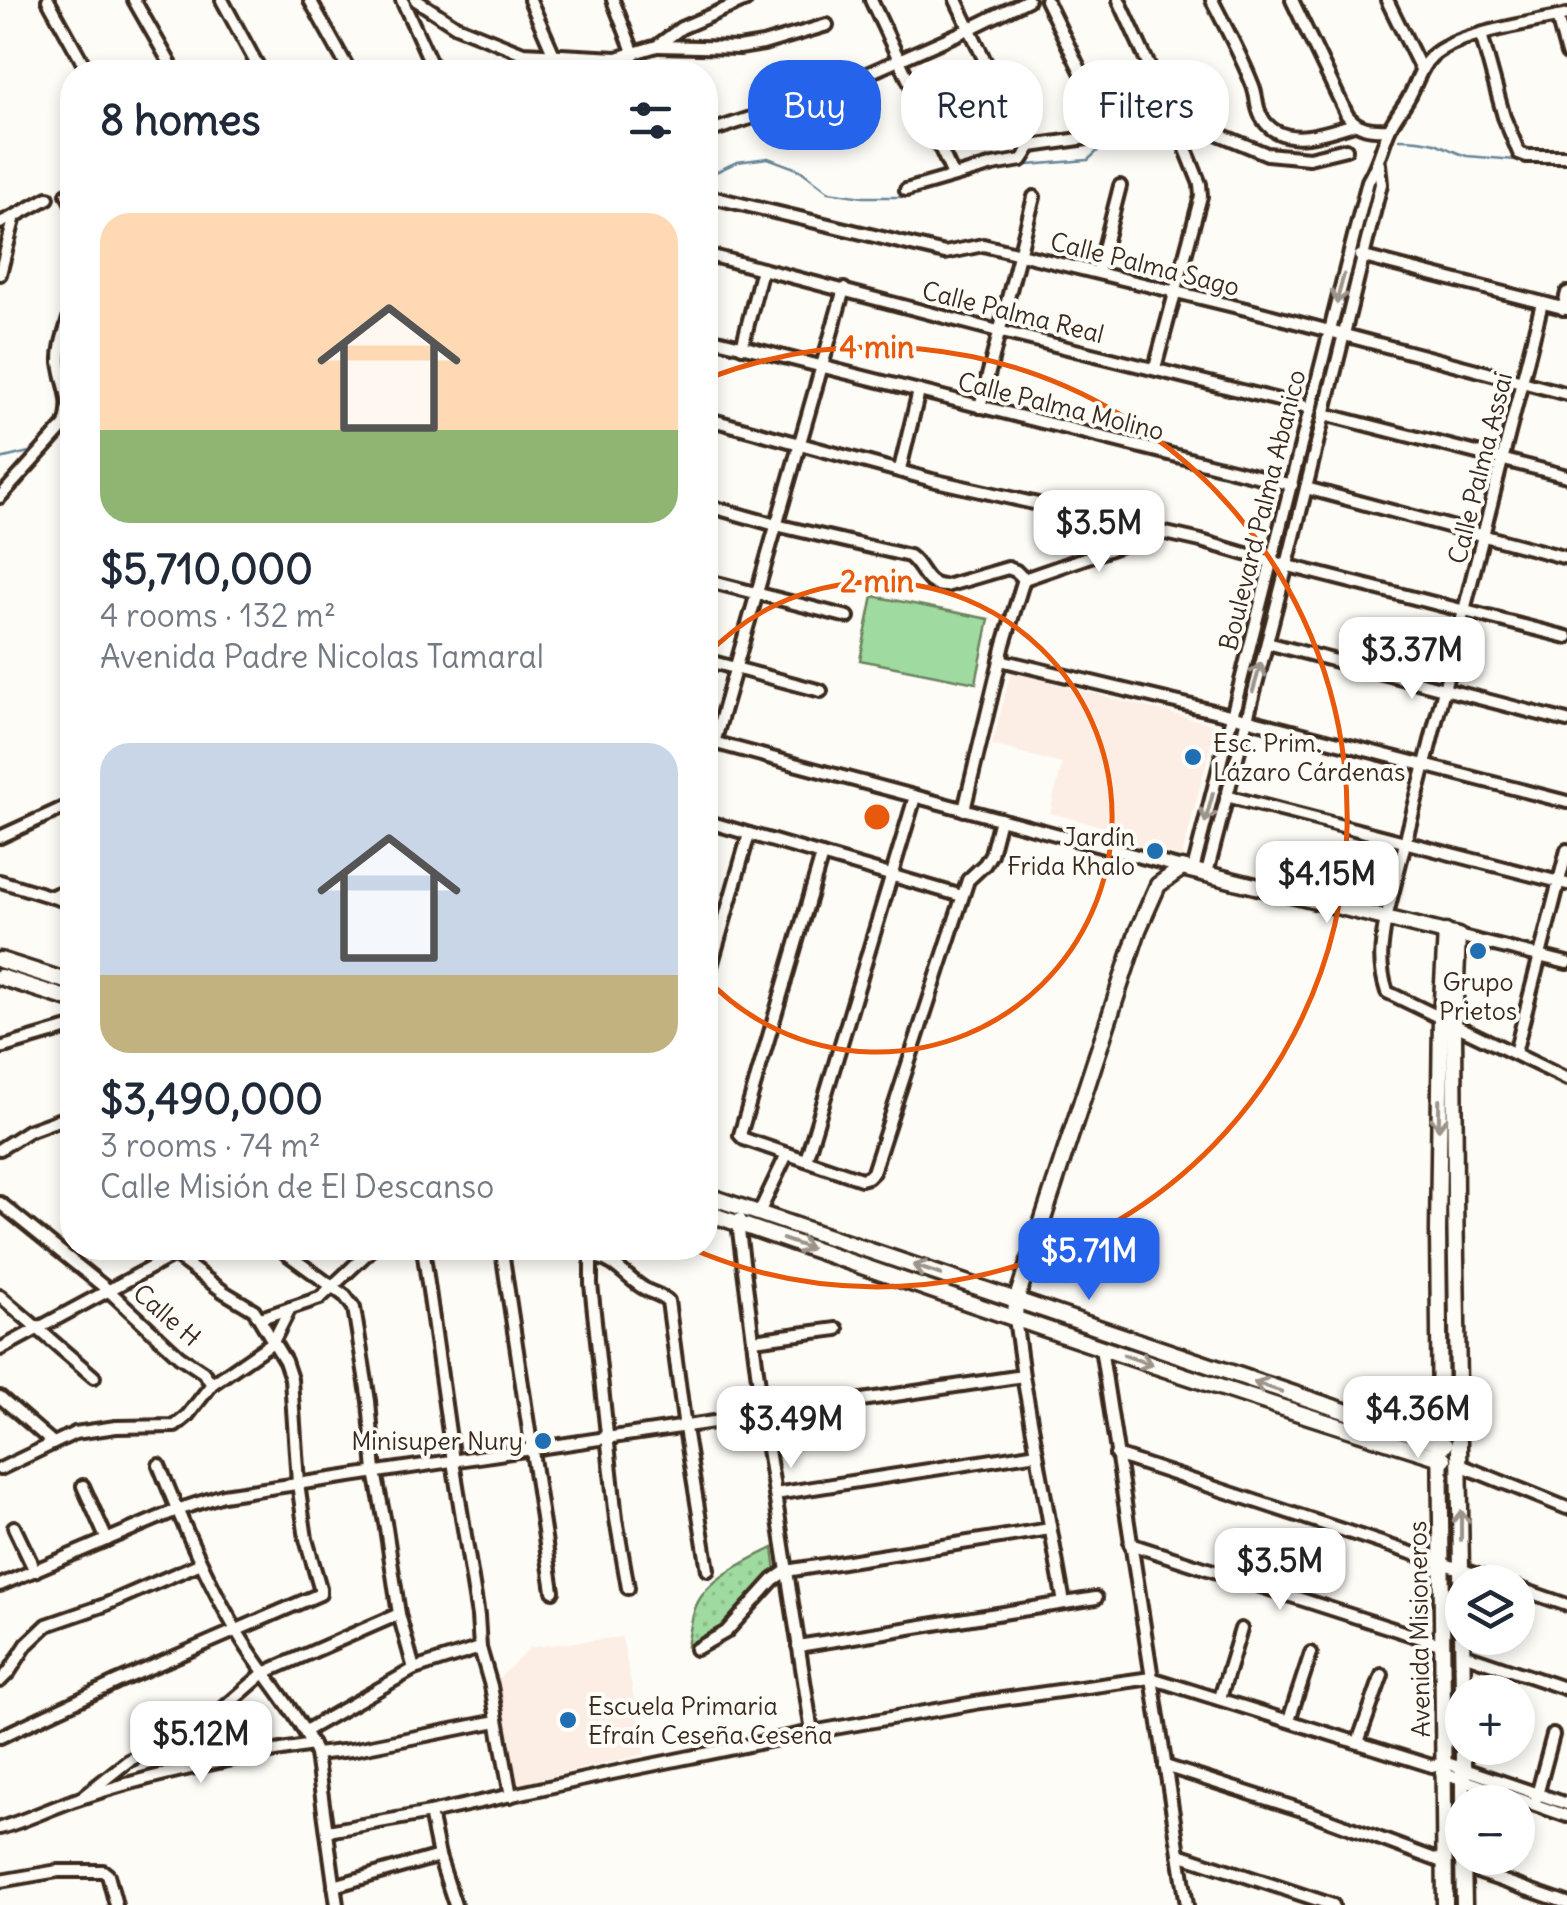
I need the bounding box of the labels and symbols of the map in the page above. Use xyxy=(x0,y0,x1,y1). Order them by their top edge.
street label: Calle Palma Sago xyxy=(1047,225,1243,303)
one-way arrow xyxy=(1330,273,1349,304)
street label: Calle Palma Real xyxy=(919,274,1107,350)
text: 4 min xyxy=(840,328,914,366)
street label: Calle Palma Molino xyxy=(955,365,1167,447)
street label: Boulevard Palma Abanico xyxy=(1212,366,1312,654)
street label: Calle Palma Assai xyxy=(1441,369,1519,567)
pin: $3.5M xyxy=(1029,490,1169,575)
text: 2 min xyxy=(840,562,914,600)
pin: $3.37M xyxy=(1331,617,1493,702)
one-way arrow xyxy=(1249,662,1268,693)
place label: Esc. Prim. Lázaro Cárdenas xyxy=(1213,727,1405,788)
marker: Esc. Prim. Lázaro Cárdenas xyxy=(1182,746,1204,768)
one-way arrow xyxy=(1199,792,1218,823)
centre of rings xyxy=(859,799,895,835)
place label: Jardín Frida Khalo xyxy=(1007,821,1135,882)
marker: Jardín Frida Khalo xyxy=(1144,840,1166,862)
pin: $4.15M xyxy=(1246,841,1408,926)
marker: Grupo Prietos xyxy=(1467,940,1489,962)
place label: Grupo Prietos xyxy=(1439,966,1517,1027)
one-way arrow xyxy=(1430,1098,1449,1130)
pin: $5.71M xyxy=(1008,1218,1170,1303)
one-way arrow xyxy=(781,1236,813,1254)
one-way arrow xyxy=(912,1260,944,1278)
street label: Calle H xyxy=(127,1277,207,1353)
one-way arrow xyxy=(1121,1353,1153,1371)
one-way arrow xyxy=(1252,1376,1284,1394)
pin: $4.36M xyxy=(1337,1376,1499,1461)
pin: $3.49M xyxy=(710,1386,872,1471)
place label: Minisuper Nury xyxy=(351,1425,523,1457)
marker: Minisuper Nury xyxy=(532,1430,554,1452)
one-way arrow xyxy=(1452,1510,1470,1542)
street label: Avenida Misioneros xyxy=(1401,1520,1437,1738)
pin: $3.5M xyxy=(1210,1528,1350,1613)
place label: Escuela Primaria Efraín Ceseña Ceseña xyxy=(588,1690,833,1751)
pin: $5.12M xyxy=(120,1701,282,1786)
marker: Escuela Primaria Efraín Ceseña Ceseña xyxy=(557,1709,579,1731)

